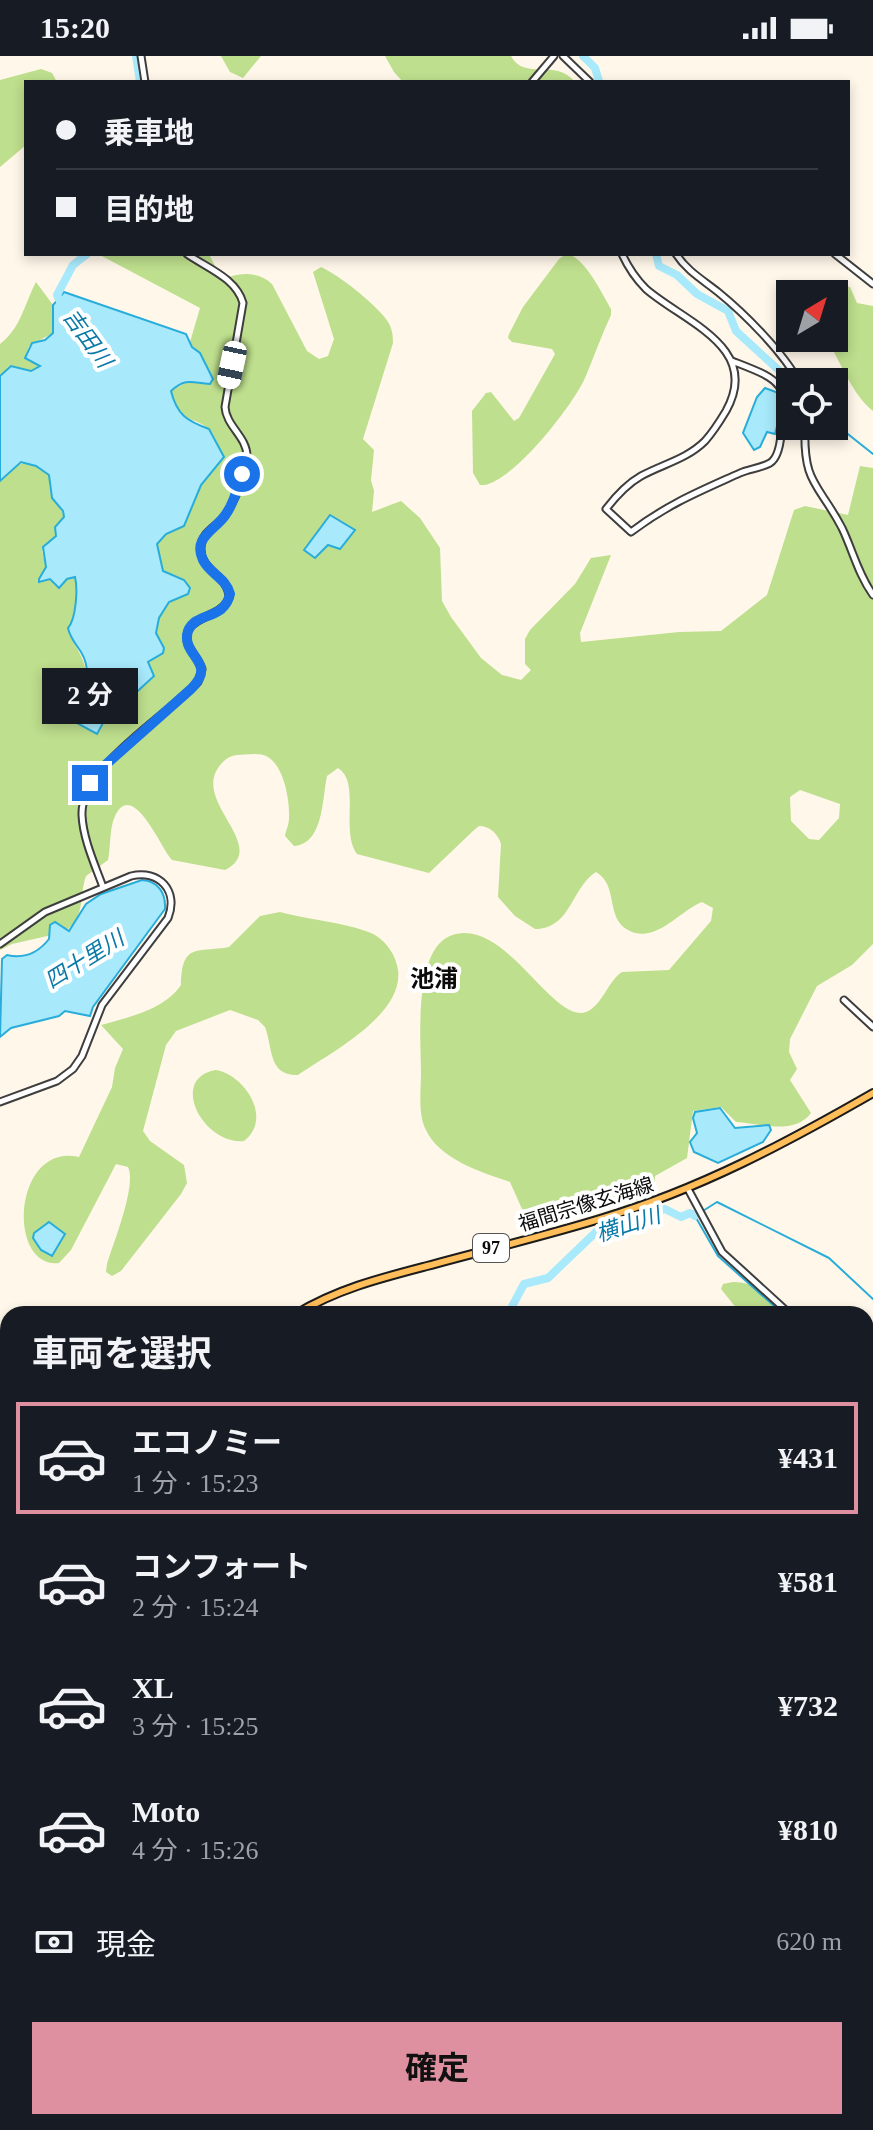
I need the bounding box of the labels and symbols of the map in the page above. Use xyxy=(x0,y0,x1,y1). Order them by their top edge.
north arrow xyxy=(776,280,848,352)
water label: 吉田川 xyxy=(58,304,118,374)
car xyxy=(215,339,249,391)
route start xyxy=(224,456,260,492)
callout: 2 分 xyxy=(42,667,138,723)
route end xyxy=(72,765,108,801)
water label: 四十里川 xyxy=(40,924,130,993)
district label: 池浦 xyxy=(410,966,458,992)
street label: 福間宗像玄海線 xyxy=(516,1173,656,1235)
water label: 横山川 xyxy=(593,1202,665,1247)
road number: 97 xyxy=(473,1234,509,1262)

